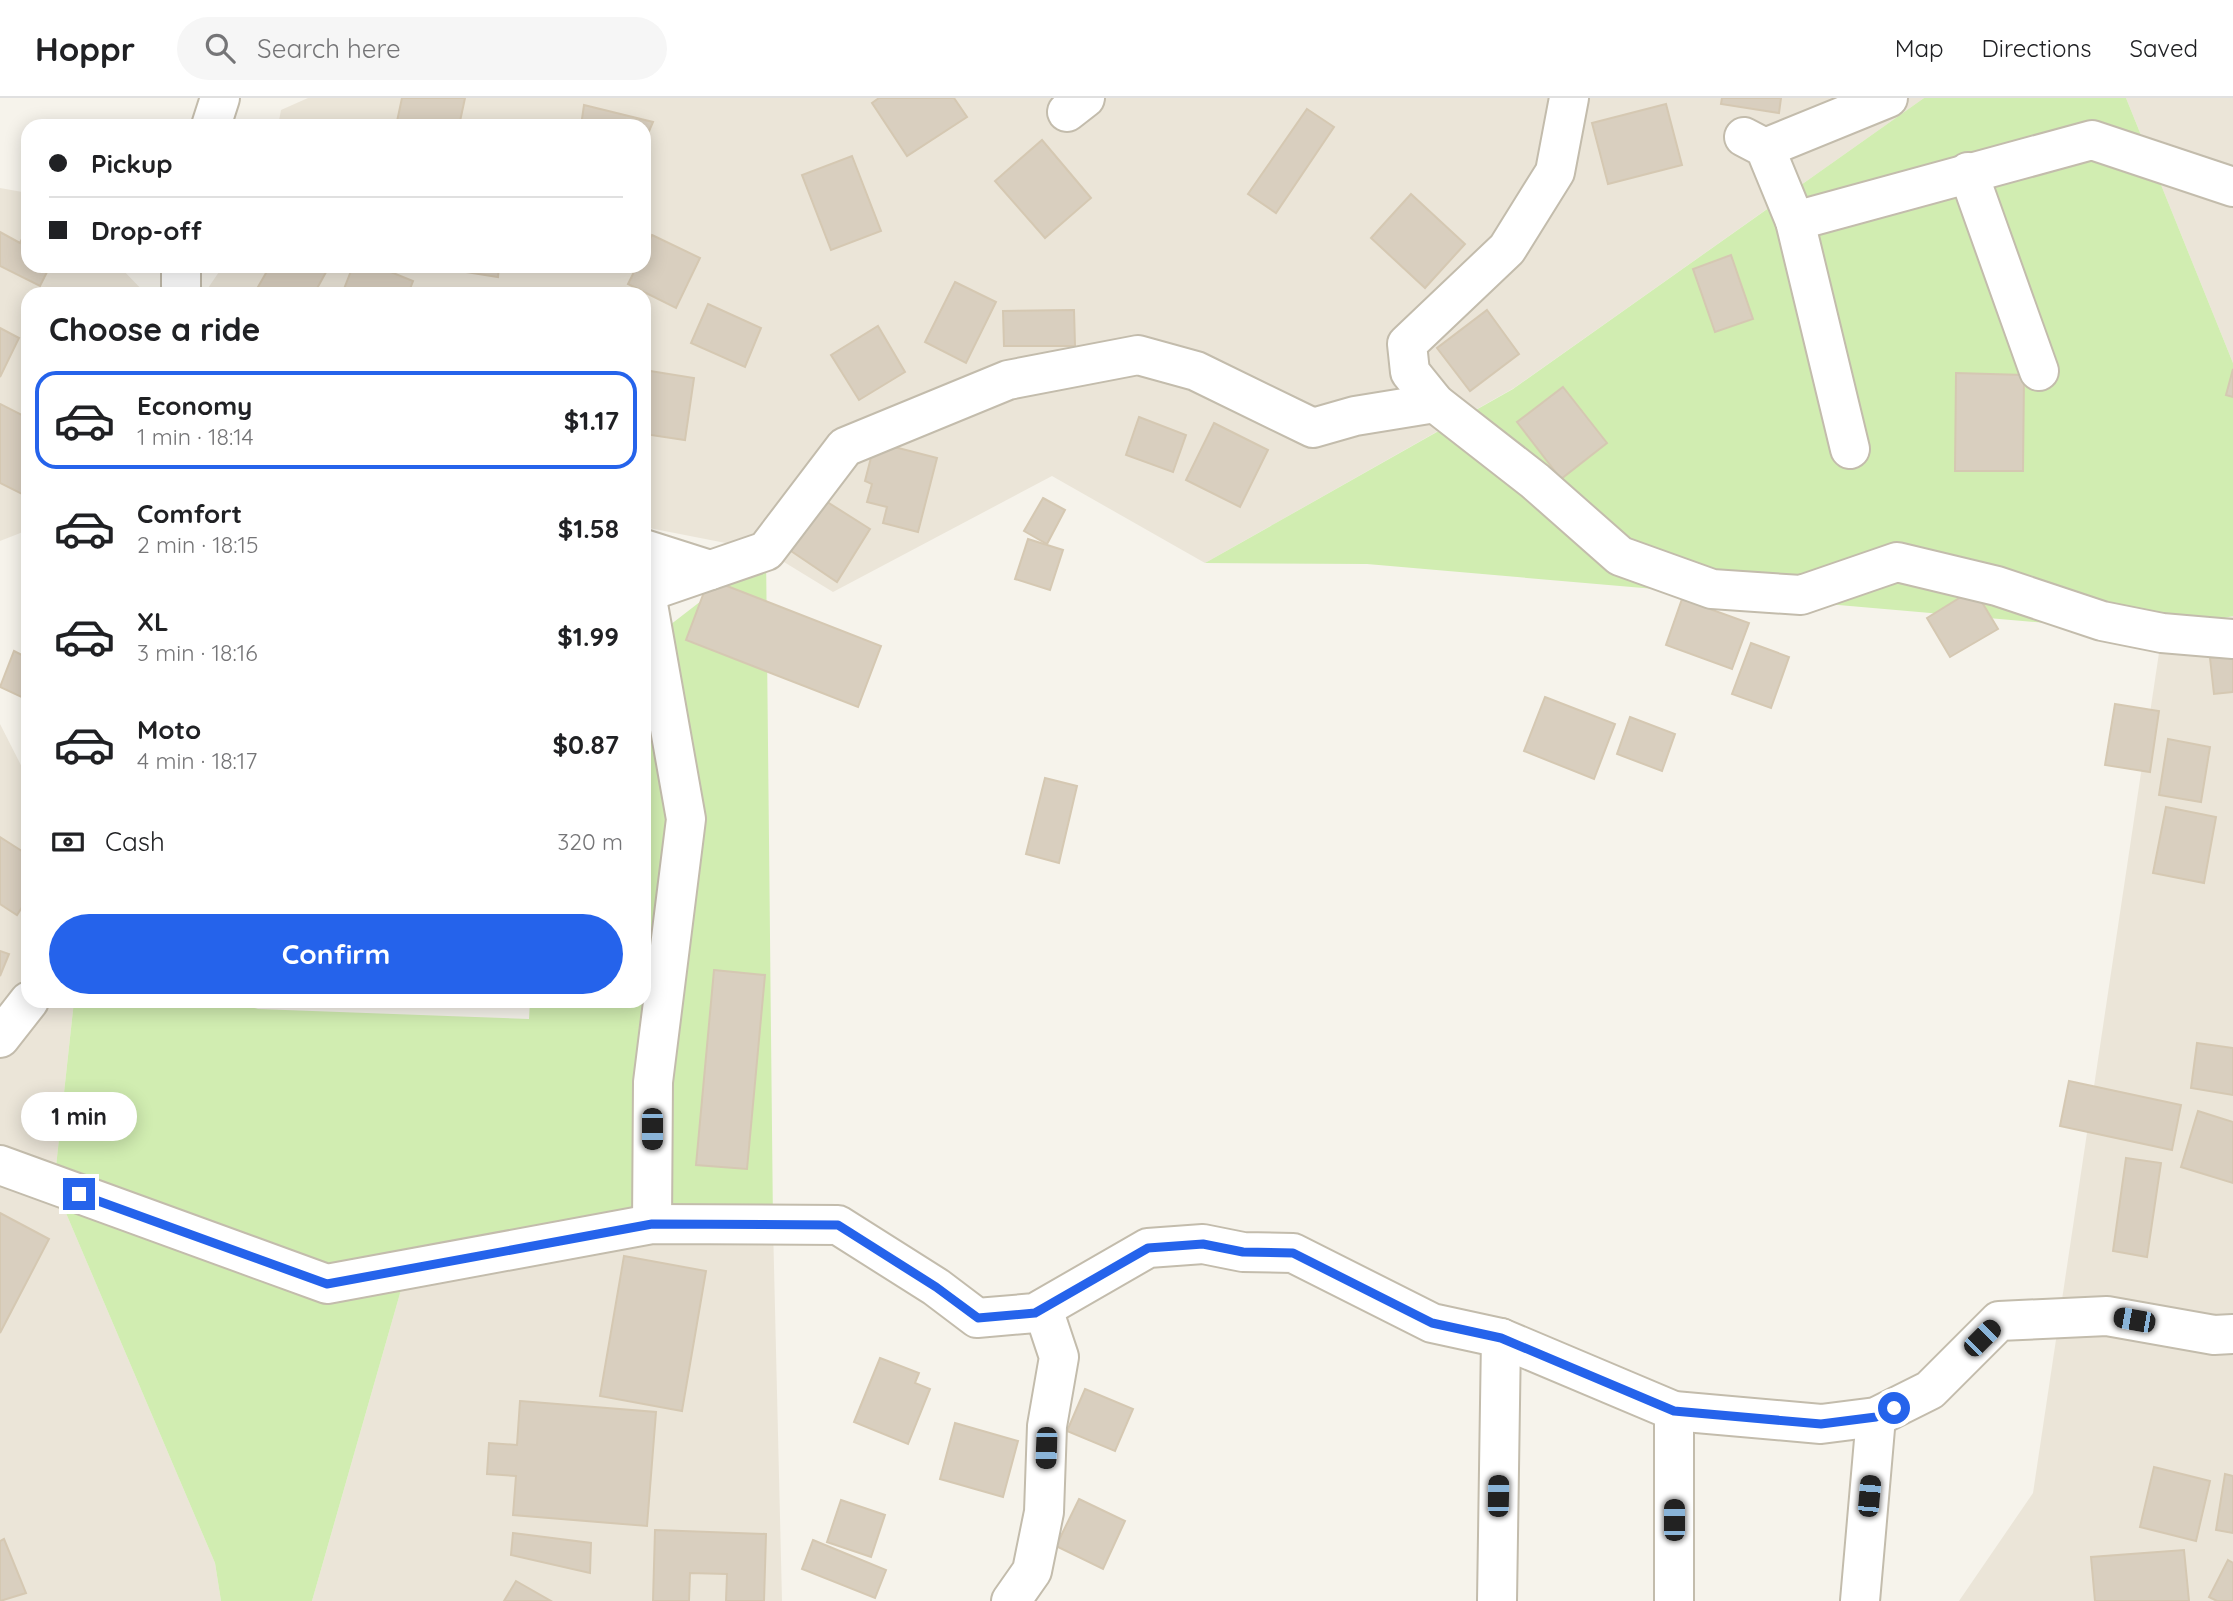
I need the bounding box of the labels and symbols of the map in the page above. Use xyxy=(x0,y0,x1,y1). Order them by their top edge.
callout: 1 min xyxy=(21,1093,137,1142)
car xyxy=(642,1108,663,1150)
route end xyxy=(63,1178,95,1210)
car xyxy=(2112,1306,2157,1334)
car xyxy=(1960,1316,2005,1360)
route start xyxy=(1878,1392,1910,1424)
car xyxy=(1035,1427,1058,1469)
car xyxy=(1857,1474,1882,1518)
car xyxy=(1488,1475,1509,1517)
car xyxy=(1664,1499,1685,1541)

